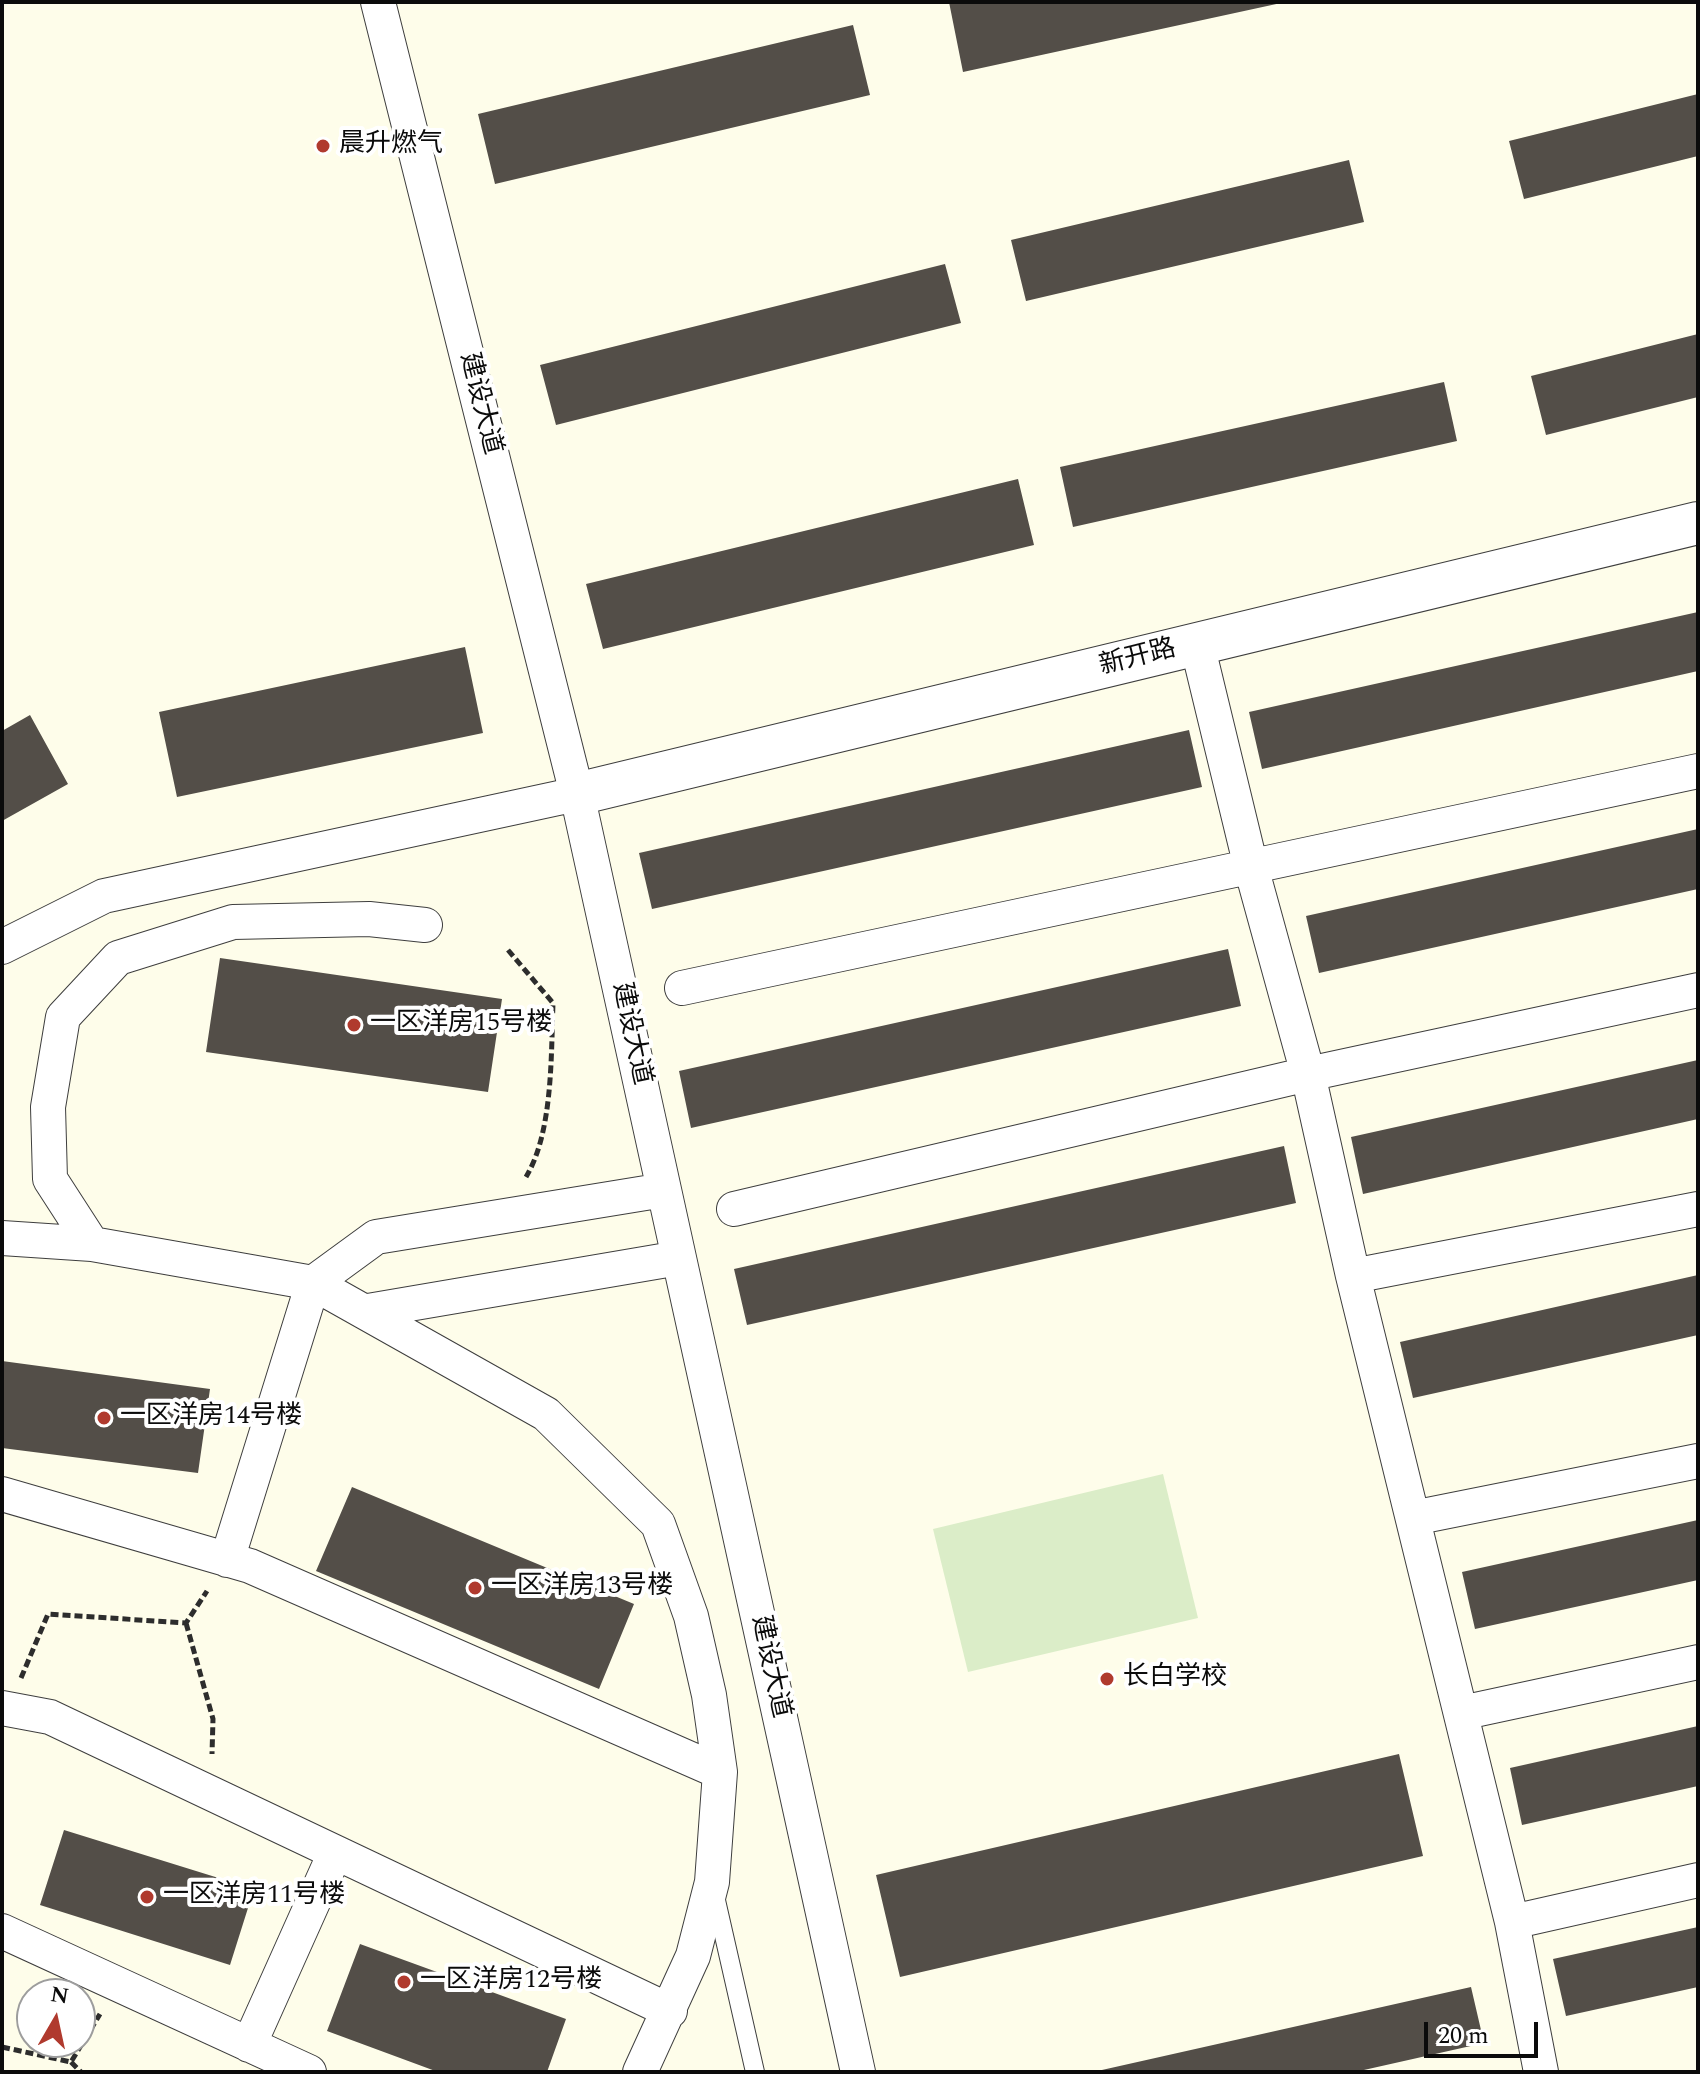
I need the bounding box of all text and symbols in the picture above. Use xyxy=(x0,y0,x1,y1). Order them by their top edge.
place label: 晨升燃气 xyxy=(339,130,443,162)
marker: 晨升燃气 xyxy=(314,137,332,155)
street label: 建设大道 xyxy=(451,350,507,458)
street label: 新开路 xyxy=(1096,634,1180,684)
street label: 建设大道 xyxy=(604,980,656,1088)
place label: 一区洋房15号楼 xyxy=(370,1009,552,1041)
marker: 一区洋房15号楼 xyxy=(345,1016,363,1034)
place label: 一区洋房14号楼 xyxy=(120,1402,302,1434)
marker: 一区洋房14号楼 xyxy=(95,1409,113,1427)
place label: 一区洋房13号楼 xyxy=(491,1572,673,1604)
marker: 一区洋房13号楼 xyxy=(466,1579,484,1597)
street label: 建设大道 xyxy=(743,1613,795,1721)
place label: 长白学校 xyxy=(1123,1663,1227,1695)
marker: 长白学校 xyxy=(1098,1670,1116,1688)
place label: 一区洋房11号楼 xyxy=(163,1881,345,1913)
marker: 一区洋房11号楼 xyxy=(138,1888,156,1906)
place label: 一区洋房12号楼 xyxy=(420,1966,602,1998)
marker: 一区洋房12号楼 xyxy=(395,1973,413,1991)
north arrow xyxy=(16,1978,96,2058)
text: N xyxy=(48,1978,71,2013)
scale bar xyxy=(1428,2006,1542,2056)
text: 20 m xyxy=(1438,2018,1489,2054)

